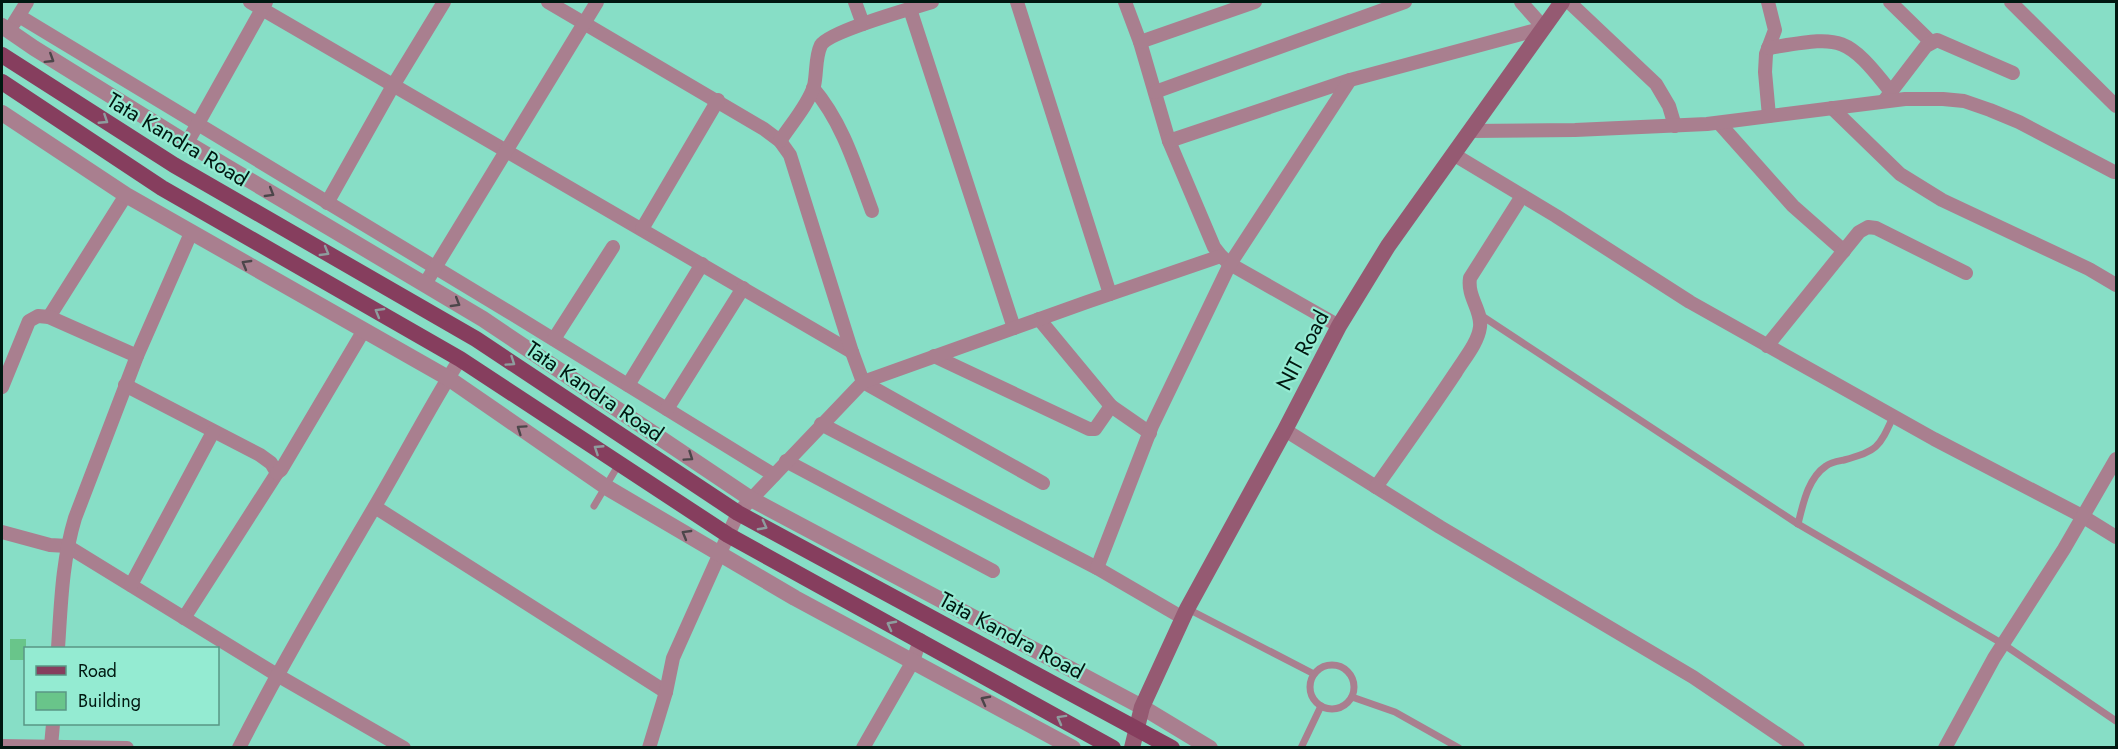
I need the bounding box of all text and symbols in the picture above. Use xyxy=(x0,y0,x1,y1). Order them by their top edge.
one-way arrow xyxy=(44,51,54,63)
street label: Tata Kandra Road xyxy=(101,84,255,194)
one-way arrow xyxy=(98,113,108,125)
one-way arrow xyxy=(264,186,274,197)
one-way arrow xyxy=(319,245,330,257)
one-way arrow xyxy=(242,260,252,271)
one-way arrow xyxy=(450,295,460,307)
street label: NIT Road xyxy=(1268,304,1336,396)
one-way arrow xyxy=(375,308,385,319)
street label: Tata Kandra Road xyxy=(520,333,670,449)
one-way arrow xyxy=(505,355,516,366)
one-way arrow xyxy=(517,425,528,436)
one-way arrow xyxy=(593,445,604,456)
one-way arrow xyxy=(683,449,693,461)
one-way arrow xyxy=(756,519,767,530)
one-way arrow xyxy=(682,529,692,541)
street label: Tata Kandra Road xyxy=(934,583,1090,687)
one-way arrow xyxy=(887,621,897,632)
legend xyxy=(24,647,219,725)
text: Road xyxy=(78,658,117,684)
text: Building xyxy=(78,688,141,714)
one-way arrow xyxy=(980,696,991,707)
one-way arrow xyxy=(1057,715,1068,726)

